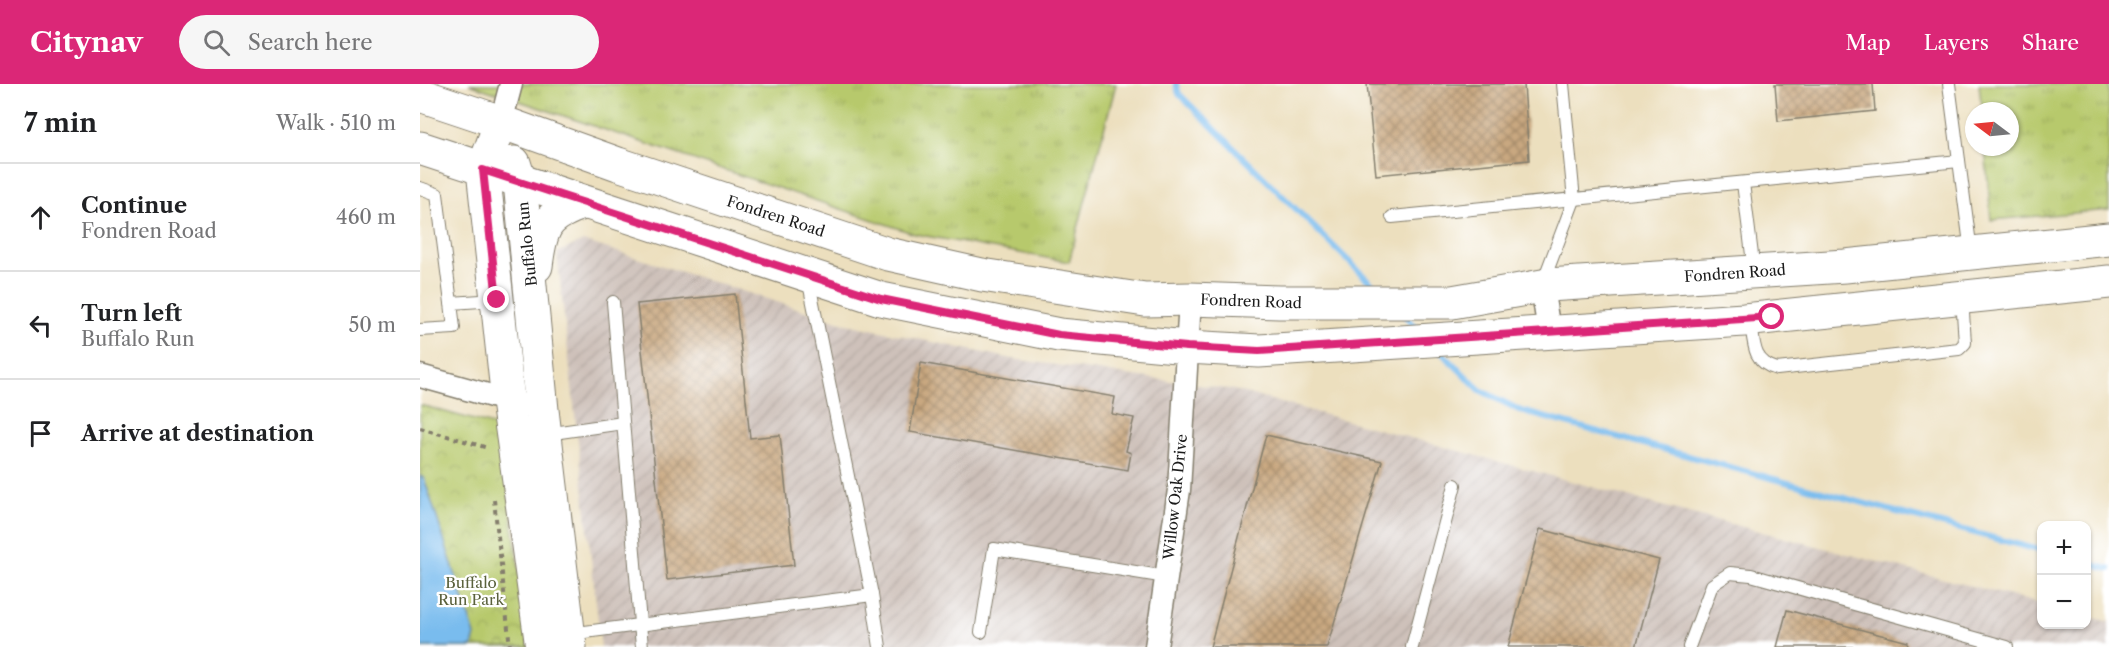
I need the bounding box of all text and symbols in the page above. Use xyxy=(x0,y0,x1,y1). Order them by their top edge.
search box xyxy=(179,15,599,69)
text: Citynav xyxy=(30,25,143,59)
icon: search xyxy=(200,26,233,59)
text: Search here xyxy=(248,29,372,56)
text: Map xyxy=(1846,30,1891,55)
text: Layers xyxy=(1924,30,1989,55)
text: Share xyxy=(2022,30,2079,55)
north arrow xyxy=(1965,102,2019,156)
text: 7 min xyxy=(24,107,97,139)
text: Walk · 510 m xyxy=(276,111,396,135)
street label: Fondren Road xyxy=(725,191,827,241)
text: Continue xyxy=(81,192,187,219)
street label: Buffalo Run xyxy=(513,200,541,287)
icon: ahead xyxy=(24,201,57,234)
text: 460 m xyxy=(336,205,396,229)
text: Fondren Road xyxy=(81,219,217,243)
street label: Fondren Road xyxy=(1684,260,1786,286)
route end xyxy=(483,286,509,312)
street label: Fondren Road xyxy=(1200,290,1302,312)
text: Turn left xyxy=(81,300,182,327)
route start xyxy=(1758,303,1784,329)
icon: left xyxy=(24,309,57,342)
text: 50 m xyxy=(349,313,396,337)
text: Buffalo Run xyxy=(81,327,195,351)
icon: arrive xyxy=(24,417,57,450)
text: Arrive at destination xyxy=(81,420,314,447)
street label: Willow Oak Drive xyxy=(1159,433,1191,562)
map controls xyxy=(2037,521,2091,629)
button: + xyxy=(2037,521,2091,575)
park label: Buffalo Run Park xyxy=(438,573,505,609)
button: − xyxy=(2037,575,2091,629)

